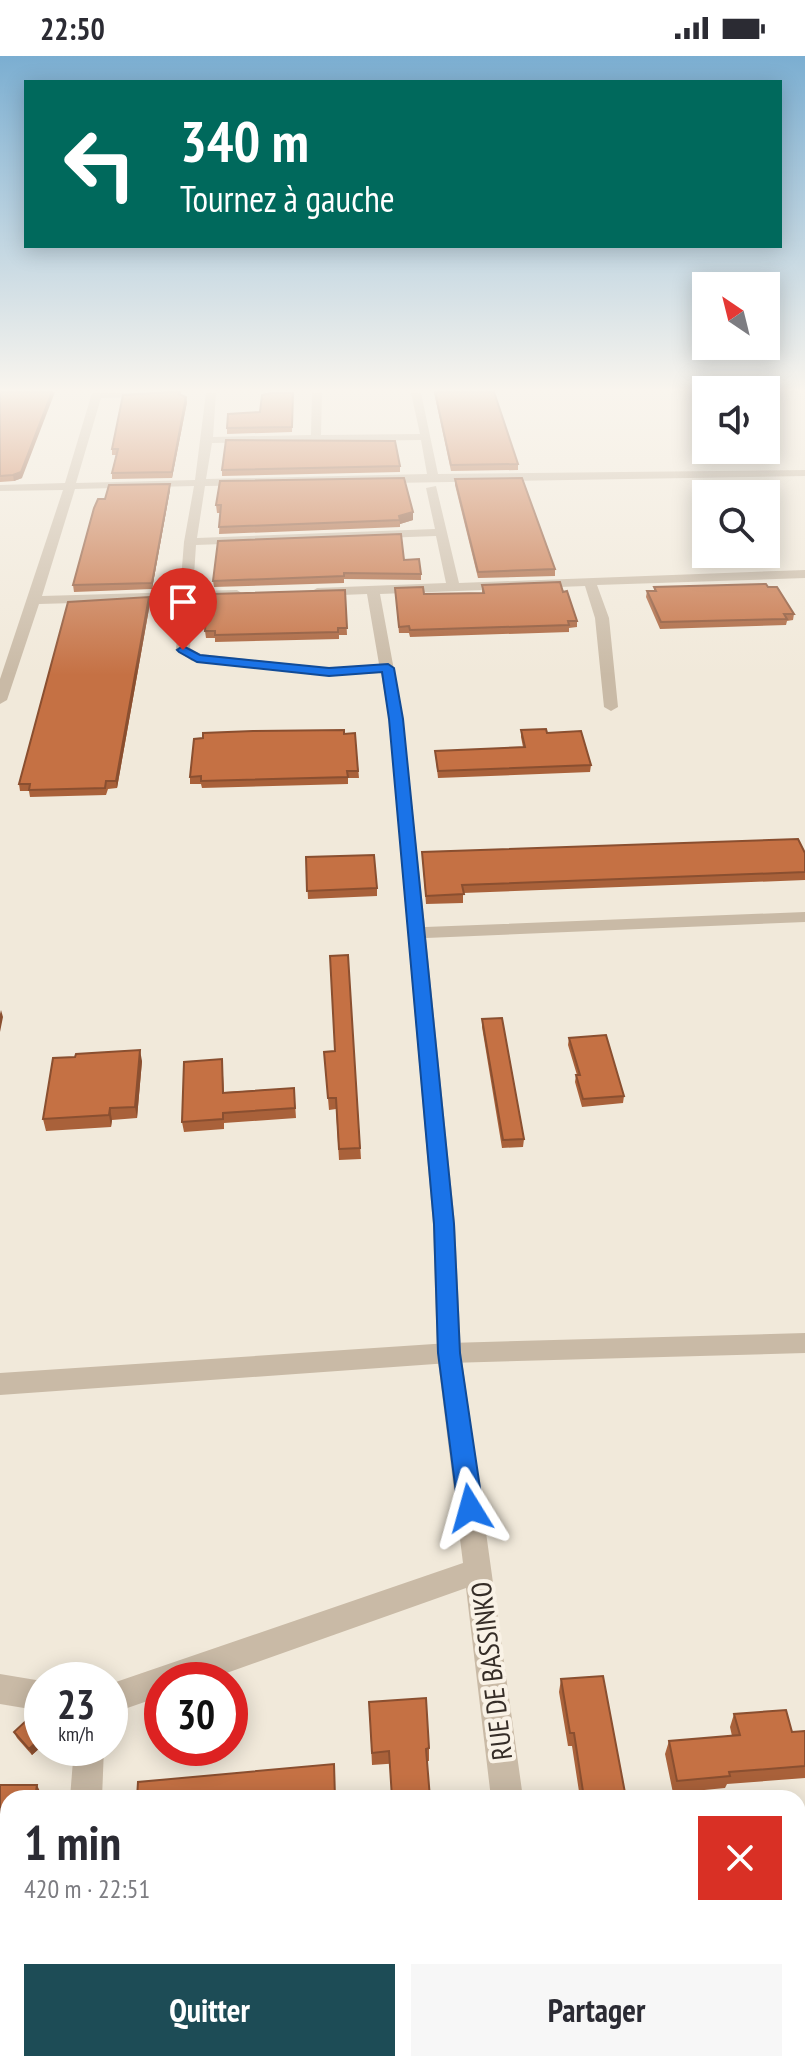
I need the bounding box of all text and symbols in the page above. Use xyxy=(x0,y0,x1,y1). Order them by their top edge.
text: 22:50 xyxy=(40,9,105,48)
text: 340 m xyxy=(180,105,309,177)
icon: left xyxy=(48,112,152,216)
text: Tournez à gauche xyxy=(180,175,395,222)
north arrow xyxy=(692,272,780,360)
map controls xyxy=(692,272,780,568)
button: sound xyxy=(692,376,780,464)
button: search xyxy=(692,480,780,568)
pin xyxy=(149,568,217,650)
icon: arrive xyxy=(161,580,205,624)
position arrow xyxy=(428,1466,512,1550)
street label: RUE DE BASSINKO xyxy=(462,1580,520,1762)
speed limit sign: 30 xyxy=(144,1662,248,1766)
text: 23 xyxy=(57,1678,95,1730)
text: km/h xyxy=(58,1721,94,1747)
text: 1 min xyxy=(24,1811,121,1873)
button: close xyxy=(698,1816,782,1900)
text: 420 m · 22:51 xyxy=(24,1872,150,1905)
button: Quitter xyxy=(24,1964,395,2056)
button: Partager xyxy=(411,1964,782,2056)

